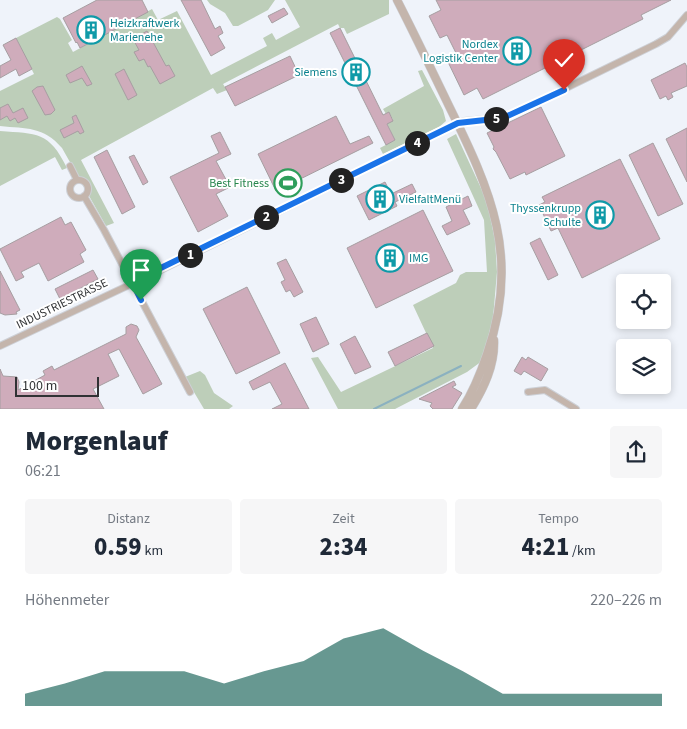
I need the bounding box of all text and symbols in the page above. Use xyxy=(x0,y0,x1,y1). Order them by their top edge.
building icon: Heizkraftwerk Marienehe xyxy=(76,15,106,45)
place label: Heizkraftwerk Marienehe xyxy=(110,15,180,46)
place label: Nordex Logistik Center xyxy=(423,36,499,67)
building icon: Nordex Logistik Center xyxy=(502,36,532,66)
pin xyxy=(543,39,585,90)
icon: check xyxy=(550,46,578,74)
building icon: Siemens xyxy=(341,57,371,87)
place label: Siemens xyxy=(294,64,337,81)
pin: 5 xyxy=(484,106,508,132)
text: 5 xyxy=(493,109,500,129)
pin: 4 xyxy=(404,130,430,156)
text: 4 xyxy=(414,133,421,153)
sports icon: Best Fitness xyxy=(273,168,303,198)
pin: 3 xyxy=(328,168,354,192)
text: 3 xyxy=(338,170,345,190)
place label: Best Fitness xyxy=(209,175,269,192)
building icon: VielfaltMenü xyxy=(365,184,395,214)
place label: VielfaltMenü xyxy=(399,191,461,208)
place label: Thyssenkrupp Schulte xyxy=(510,200,581,231)
building icon: Thyssenkrupp Schulte xyxy=(585,200,615,230)
pin: 2 xyxy=(254,204,278,230)
text: 2 xyxy=(263,207,270,227)
pin: 1 xyxy=(178,242,202,268)
building icon: IMG xyxy=(375,243,405,273)
text: 1 xyxy=(187,245,194,265)
pin xyxy=(120,249,162,300)
place label: IMG xyxy=(409,250,428,267)
icon: arrive xyxy=(127,256,155,284)
map controls xyxy=(616,274,671,394)
button: locate xyxy=(616,274,671,329)
street label: INDUSTRIESTRASSE xyxy=(13,275,111,333)
button: layers xyxy=(616,339,671,394)
scale bar xyxy=(15,374,99,397)
text: 100 m xyxy=(22,376,57,396)
text: Morgenlauf xyxy=(25,421,168,461)
button: share xyxy=(610,426,662,478)
text: 06:21 xyxy=(25,460,61,482)
text: Distanz xyxy=(107,509,150,529)
text: Zeit xyxy=(332,509,355,529)
text: Tempo xyxy=(538,509,579,529)
text: 0.59 xyxy=(94,529,142,565)
text: 2:34 xyxy=(320,529,367,565)
text: 4:21 xyxy=(521,529,569,565)
text: km xyxy=(142,541,163,561)
text: /km xyxy=(569,541,596,561)
text: Höhenmeter xyxy=(25,589,109,611)
text: 220–226 m xyxy=(590,589,662,611)

